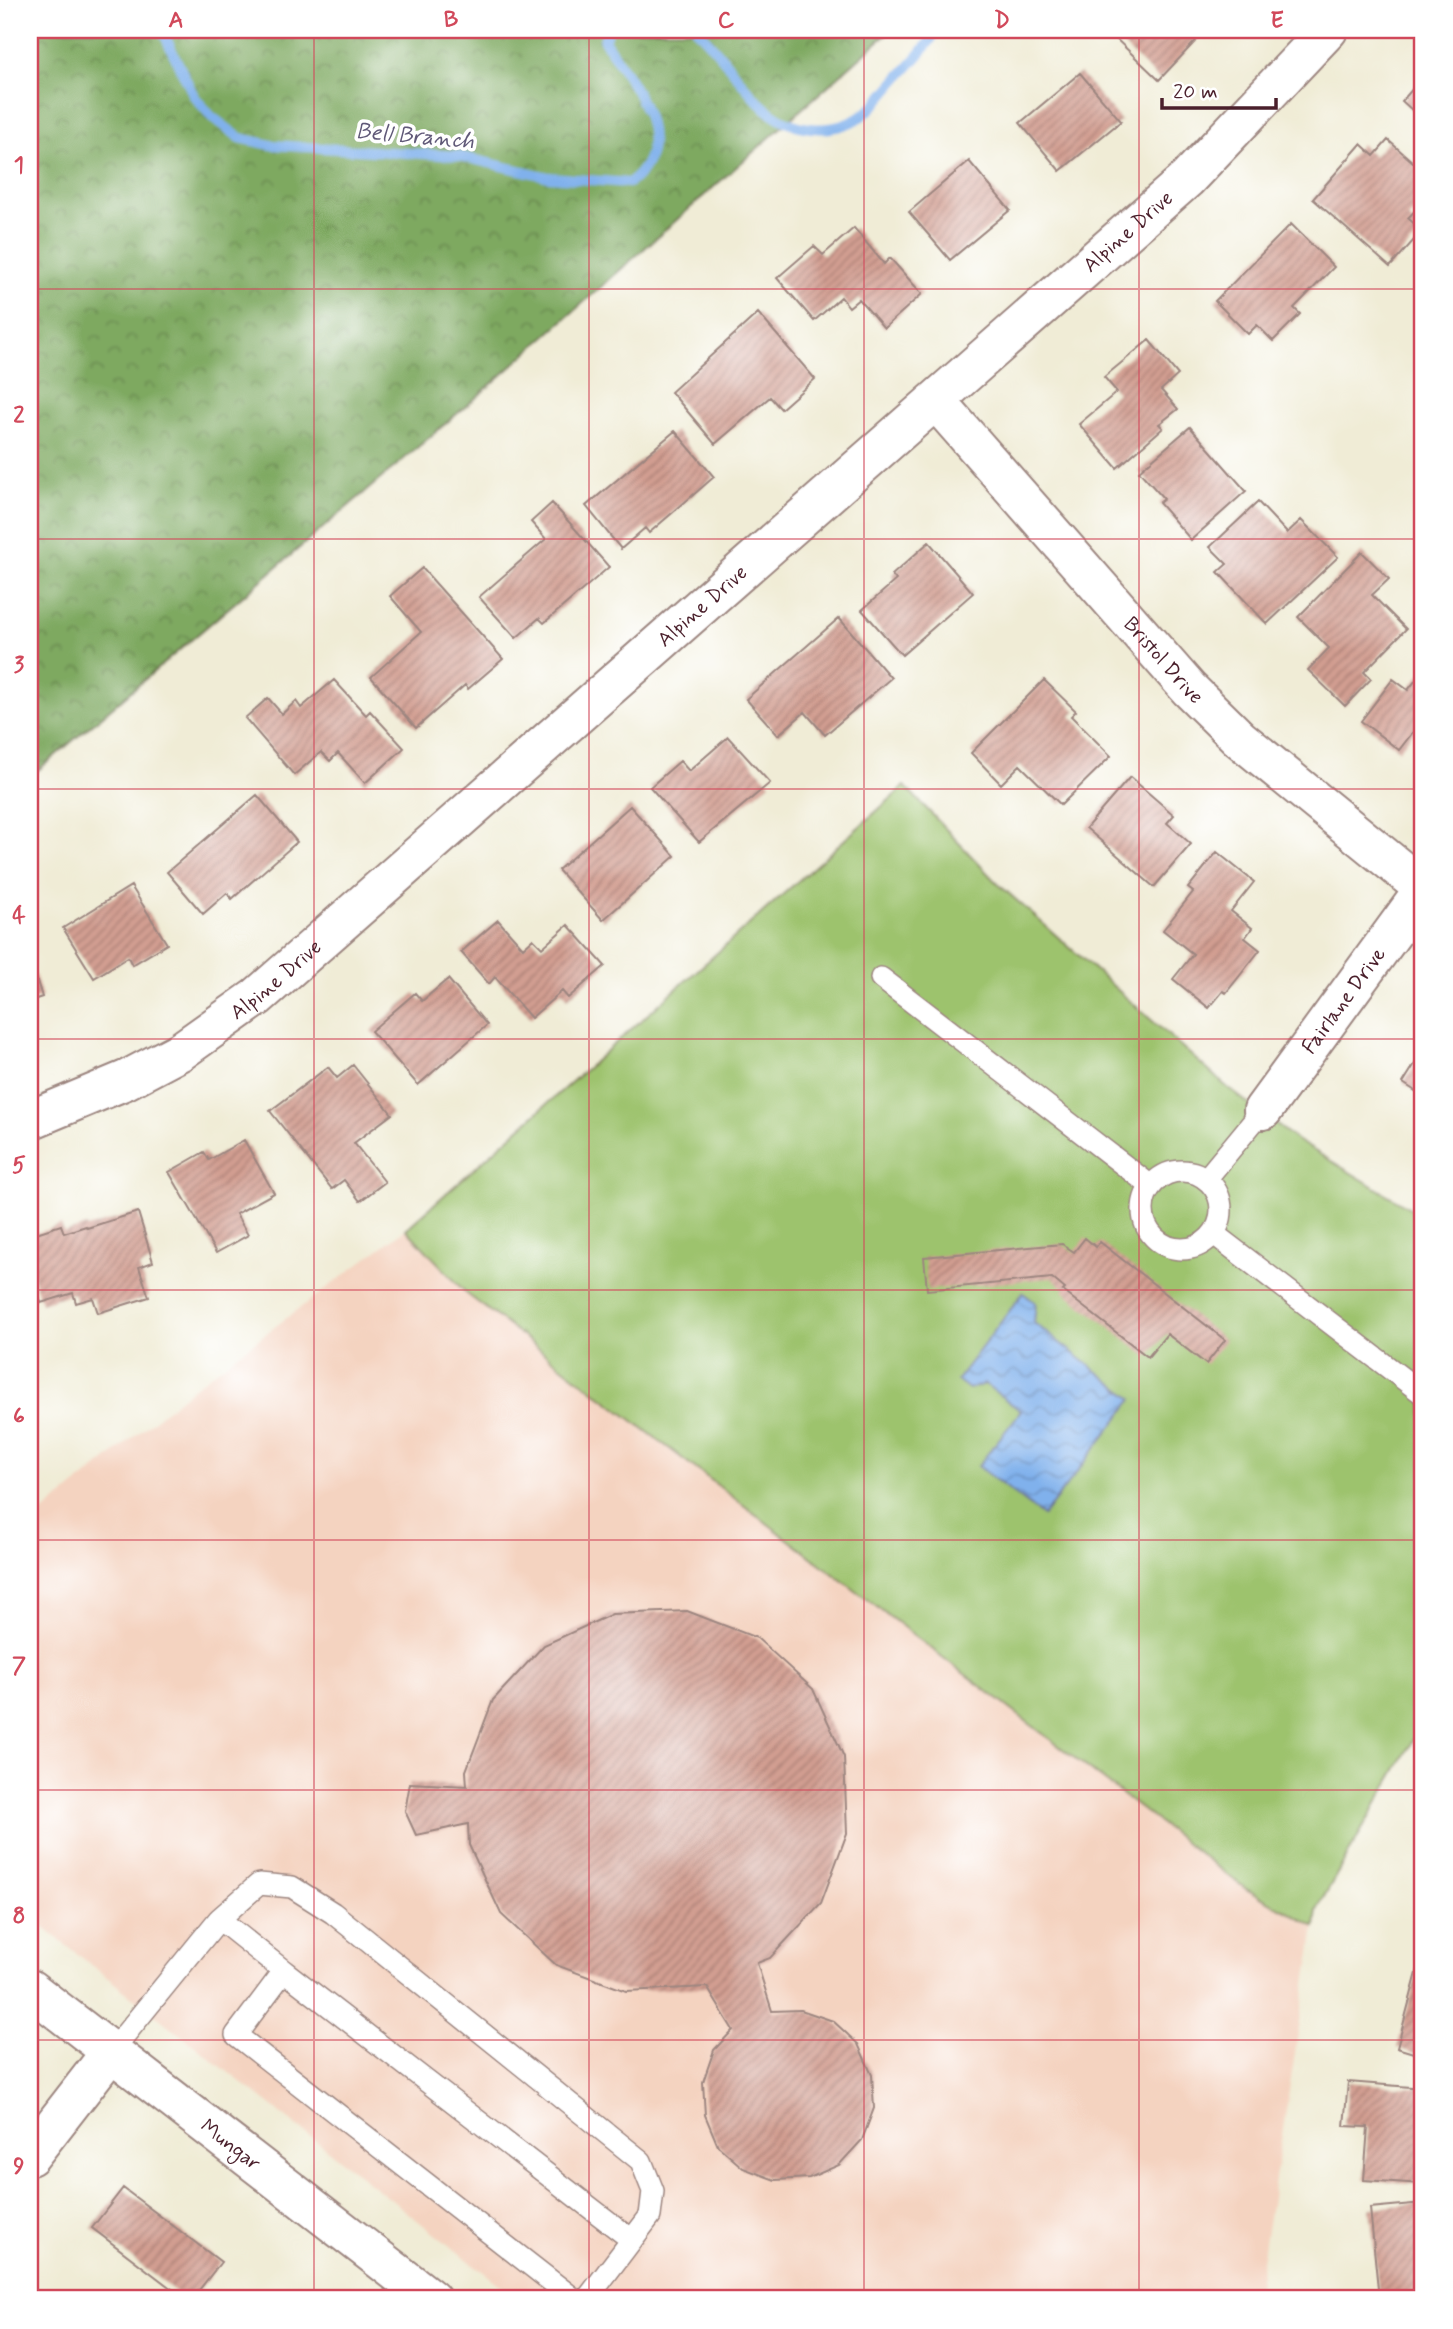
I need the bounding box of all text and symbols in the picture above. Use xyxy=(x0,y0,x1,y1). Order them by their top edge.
text: A xyxy=(168,6,184,36)
text: B xyxy=(444,6,459,36)
text: C xyxy=(718,6,735,36)
text: D xyxy=(994,6,1010,36)
text: E xyxy=(1270,6,1284,36)
scale bar xyxy=(1162,66,1276,110)
text: 20 m xyxy=(1173,78,1218,106)
water label: Bell Branch xyxy=(354,117,475,157)
text: 1 xyxy=(14,151,24,181)
street label: Alpine Drive xyxy=(1077,185,1179,279)
text: 2 xyxy=(13,401,25,431)
street label: Alpine Drive xyxy=(652,559,754,654)
street label: Bristol Drive xyxy=(1117,611,1209,711)
text: 3 xyxy=(14,651,25,681)
text: 4 xyxy=(12,901,26,931)
street label: Alpine Drive xyxy=(225,934,328,1027)
street label: Fairlane Drive xyxy=(1296,942,1393,1060)
text: 5 xyxy=(12,1151,26,1181)
text: 6 xyxy=(13,1402,25,1432)
text: 7 xyxy=(12,1652,26,1682)
text: 8 xyxy=(13,1902,25,1932)
street label: Mungar xyxy=(194,2113,267,2178)
text: 9 xyxy=(13,2152,25,2182)

